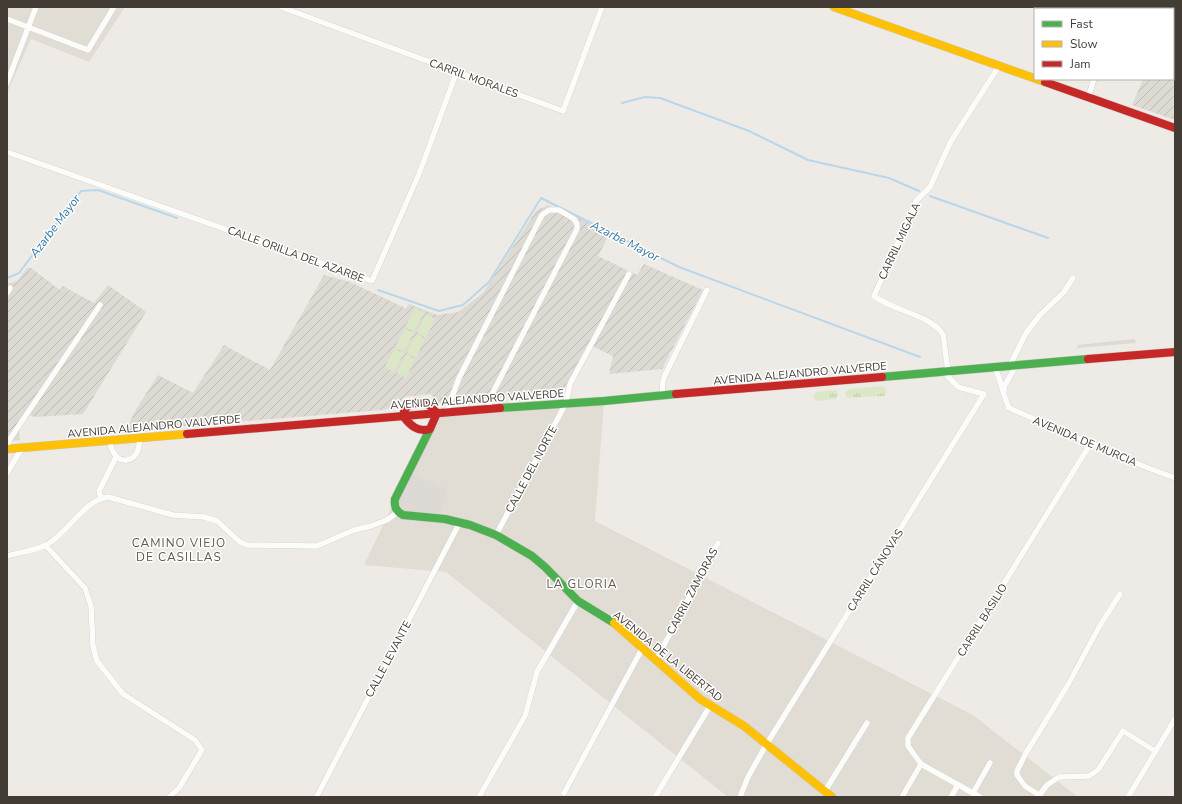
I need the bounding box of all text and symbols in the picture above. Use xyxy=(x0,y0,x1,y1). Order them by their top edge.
legend xyxy=(1034,8,1174,80)
text: Fast xyxy=(1070,16,1093,32)
text: Slow xyxy=(1070,36,1098,52)
street label: CARRIL MORALES xyxy=(427,55,521,102)
text: Jam xyxy=(1069,56,1091,72)
water label: Azarbe Mayor xyxy=(25,191,84,262)
street label: CARRIL MIGALA xyxy=(875,200,924,282)
water label: Azarbe Mayor xyxy=(587,216,663,265)
street label: CALLE ORILLA DEL AZARBE xyxy=(225,223,366,286)
street label: AVENIDA ALEJANDRO VALVERDE xyxy=(713,358,887,389)
street label: AVENIDA ALEJANDRO VALVERDE xyxy=(390,386,564,413)
street label: AVENIDA ALEJANDRO VALVERDE xyxy=(67,411,241,442)
street label: AVENIDA DE MURCIA xyxy=(1031,413,1139,470)
street label: CALLE DEL NORTE xyxy=(502,423,561,515)
street label: CARRIL CÁNOVAS xyxy=(843,525,907,614)
district label: CAMINO VIEJO DE CASILLAS xyxy=(132,535,226,565)
street label: CARRIL ZAMORAS xyxy=(663,545,722,637)
district label: LA GLORIA xyxy=(547,576,617,592)
street label: CARRIL BASILIO xyxy=(954,581,1011,660)
street label: AVENIDA DE LA LIBERTAD xyxy=(610,607,726,705)
street label: CALLE LEVANTE xyxy=(362,618,415,700)

